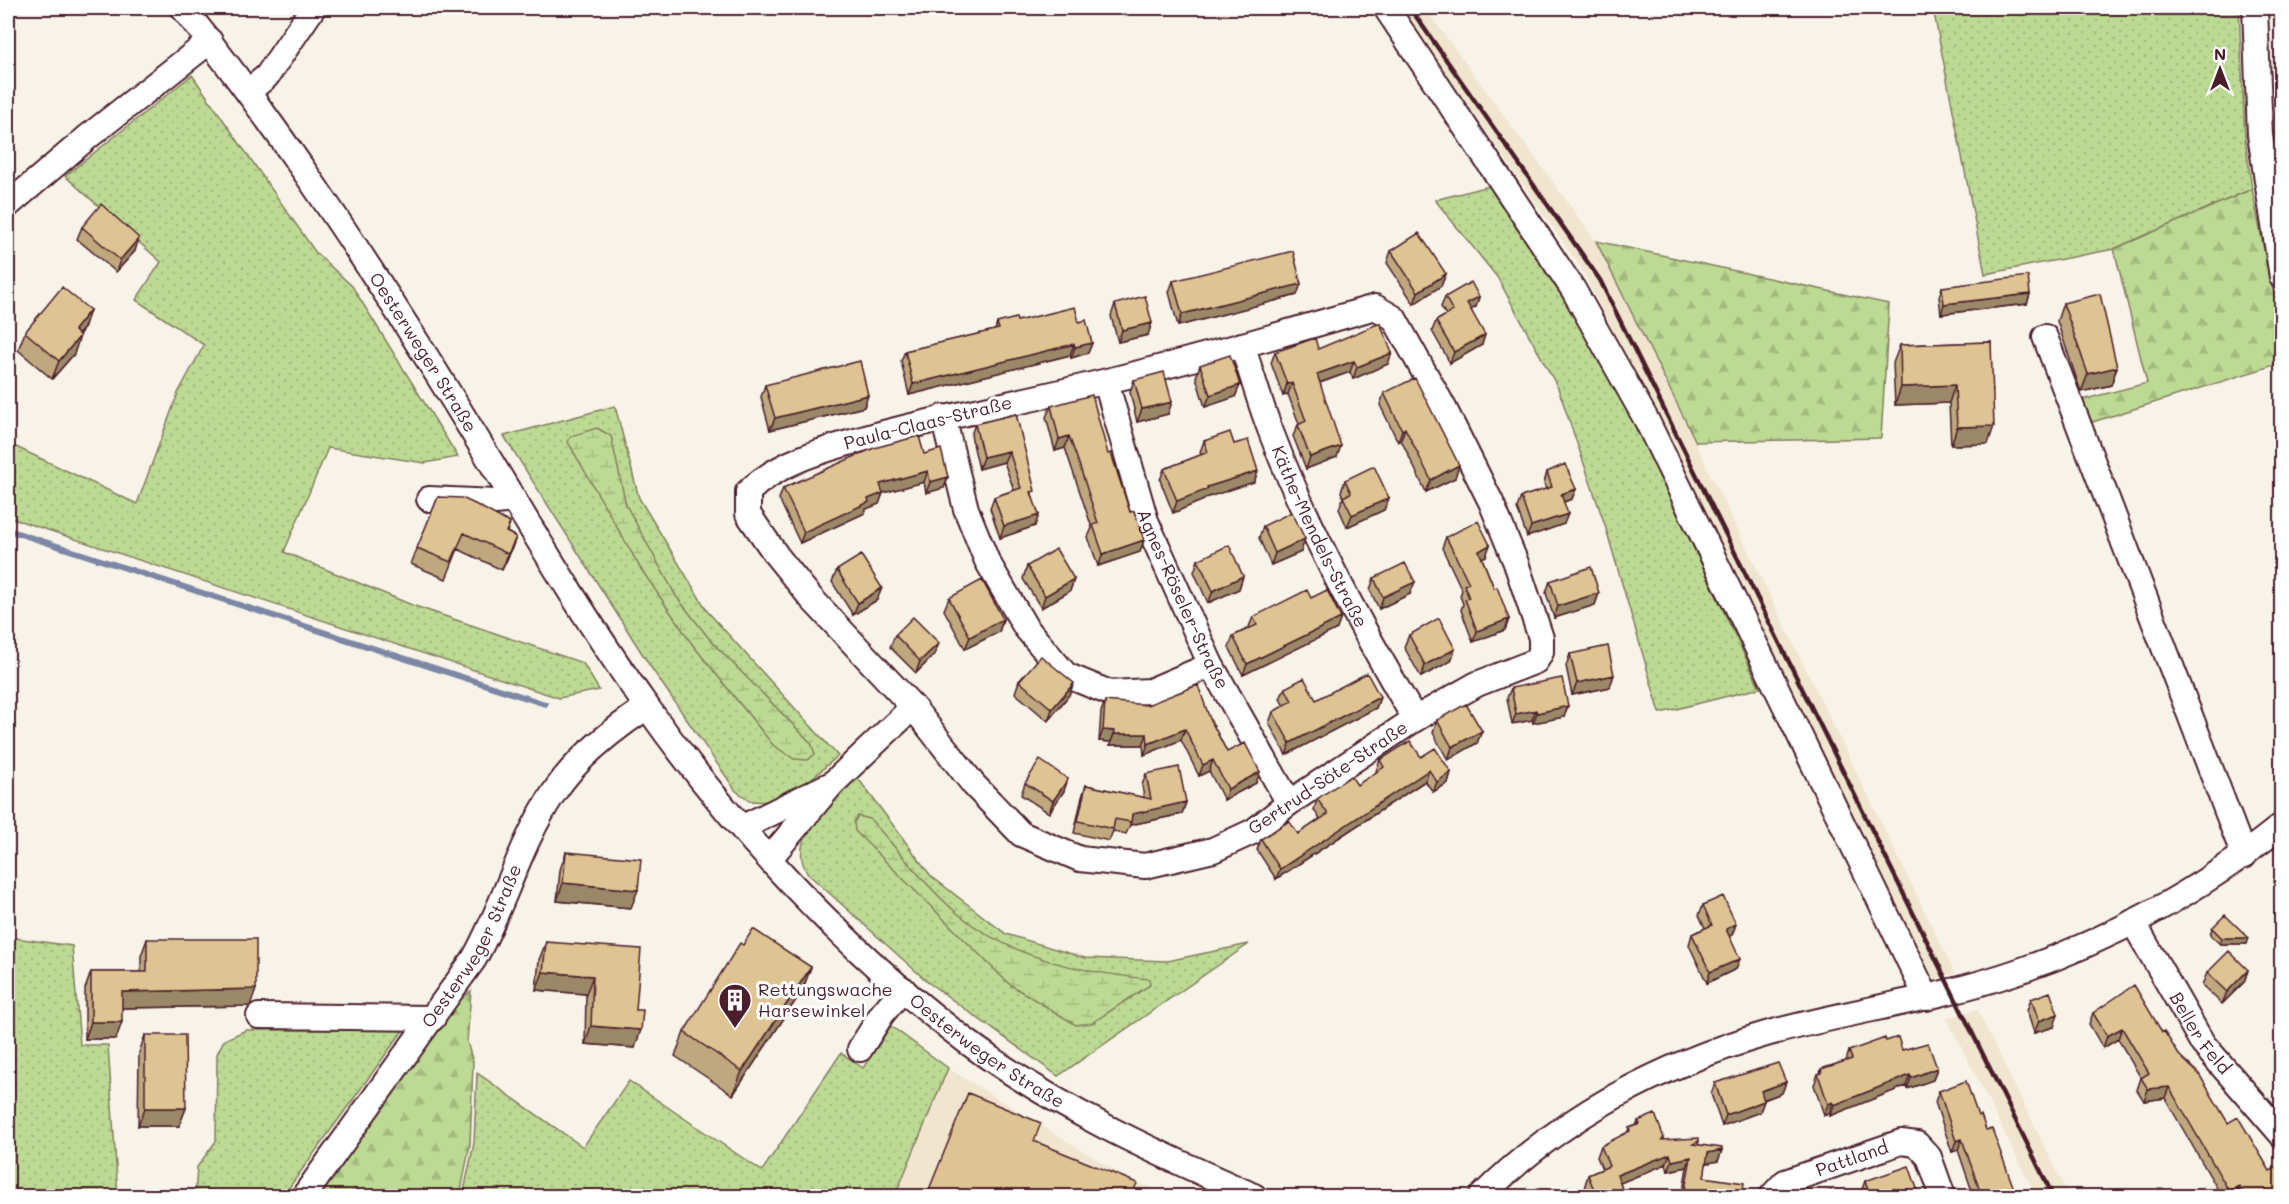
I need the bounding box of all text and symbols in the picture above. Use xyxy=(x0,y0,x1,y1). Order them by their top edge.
north arrow xyxy=(2190,39,2250,99)
text: N xyxy=(2214,43,2226,64)
street label: Oesterweger Straße xyxy=(364,267,483,436)
street label: Paula-Claas-Straße xyxy=(841,390,1014,455)
street label: Käthe-Mendels-Straße xyxy=(1267,442,1374,631)
street label: Agnes-Röseler-Straße xyxy=(1132,506,1235,693)
street label: Gertrud-Söte-Straße xyxy=(1243,715,1412,840)
street label: Oesterweger Straße xyxy=(416,860,526,1032)
place label: Rettungswache Harsewinkel xyxy=(758,977,893,1022)
building icon: Rettungswache Harsewinkel xyxy=(717,982,753,1029)
street label: Beller Feld xyxy=(2165,987,2237,1079)
street label: Oesterweger Straße xyxy=(905,988,1069,1113)
street label: Pattland xyxy=(1812,1134,1891,1182)

